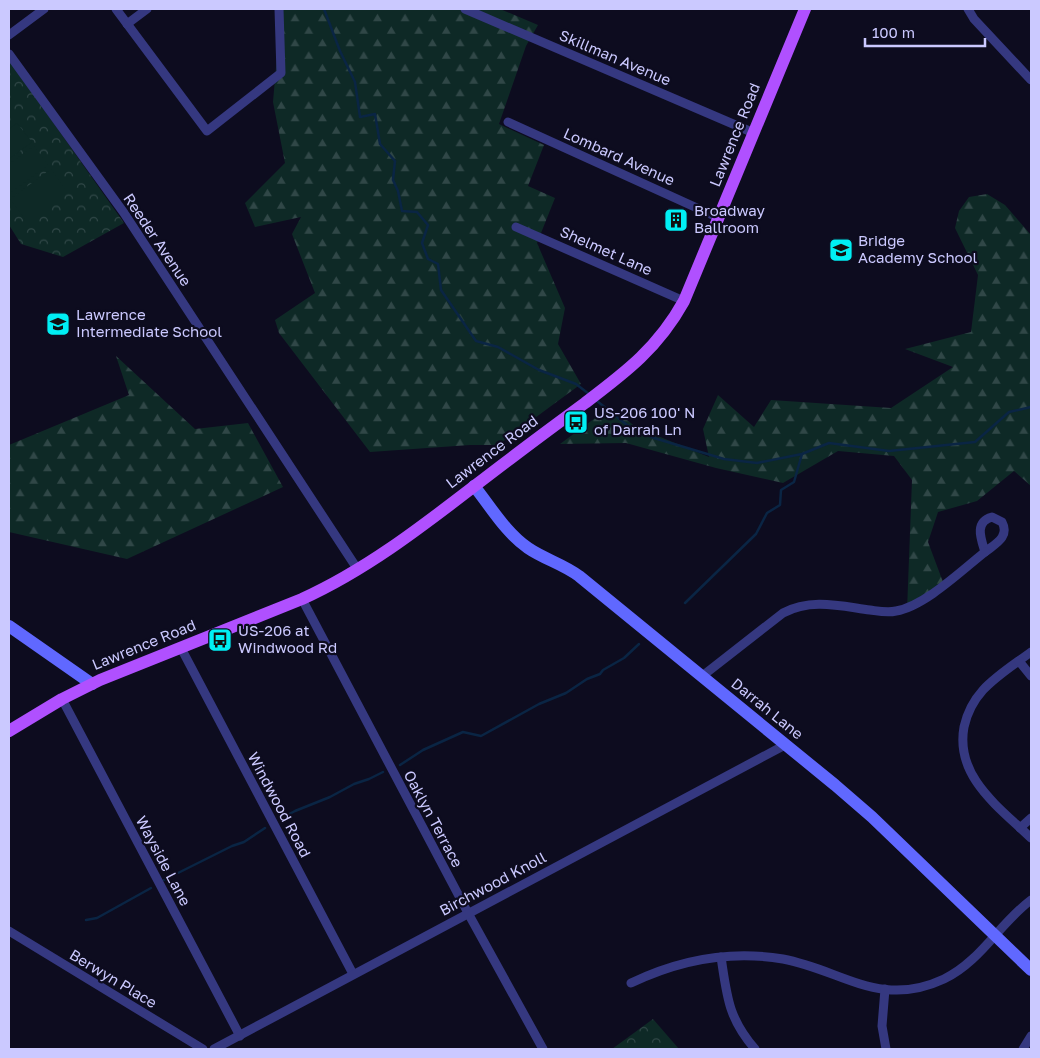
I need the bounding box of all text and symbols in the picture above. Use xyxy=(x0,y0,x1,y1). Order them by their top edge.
scale bar xyxy=(865,15,985,47)
text: 100 m xyxy=(872,23,915,41)
street label: Skillman Avenue xyxy=(557,25,674,89)
street label: Lawrence Road xyxy=(705,80,763,189)
street label: Lombard Avenue xyxy=(561,123,678,189)
street label: Reeder Avenue xyxy=(120,190,196,289)
place label: Broadway Ballroom xyxy=(694,201,765,236)
building icon: Broadway Ballroom xyxy=(663,207,689,233)
street label: Shelmet Lane xyxy=(557,222,656,279)
place label: Bridge Academy School xyxy=(858,231,978,266)
school or university icon: Bridge Academy School xyxy=(828,237,854,263)
place label: Lawrence Intermediate School xyxy=(76,305,222,340)
school or university icon: Lawrence Intermediate School xyxy=(45,311,71,337)
place label: US-206 100' N of Darrah Ln xyxy=(594,403,695,438)
bus stop icon: US-206 100' N of Darrah Ln xyxy=(563,409,589,435)
street label: Lawrence Road xyxy=(442,411,541,492)
street label: Lawrence Road xyxy=(89,615,198,673)
place label: US-206 at Windwood Rd xyxy=(238,621,337,656)
bus stop icon: US-206 at Windwood Rd xyxy=(207,627,233,653)
street label: Darrah Lane xyxy=(728,674,807,743)
street label: Windwood Road xyxy=(245,749,315,860)
street label: Oaklyn Terrace xyxy=(401,767,467,870)
street label: Wayside Lane xyxy=(133,813,195,909)
street label: Birchwood Knoll xyxy=(436,847,549,919)
street label: Berwyn Place xyxy=(67,945,161,1011)

